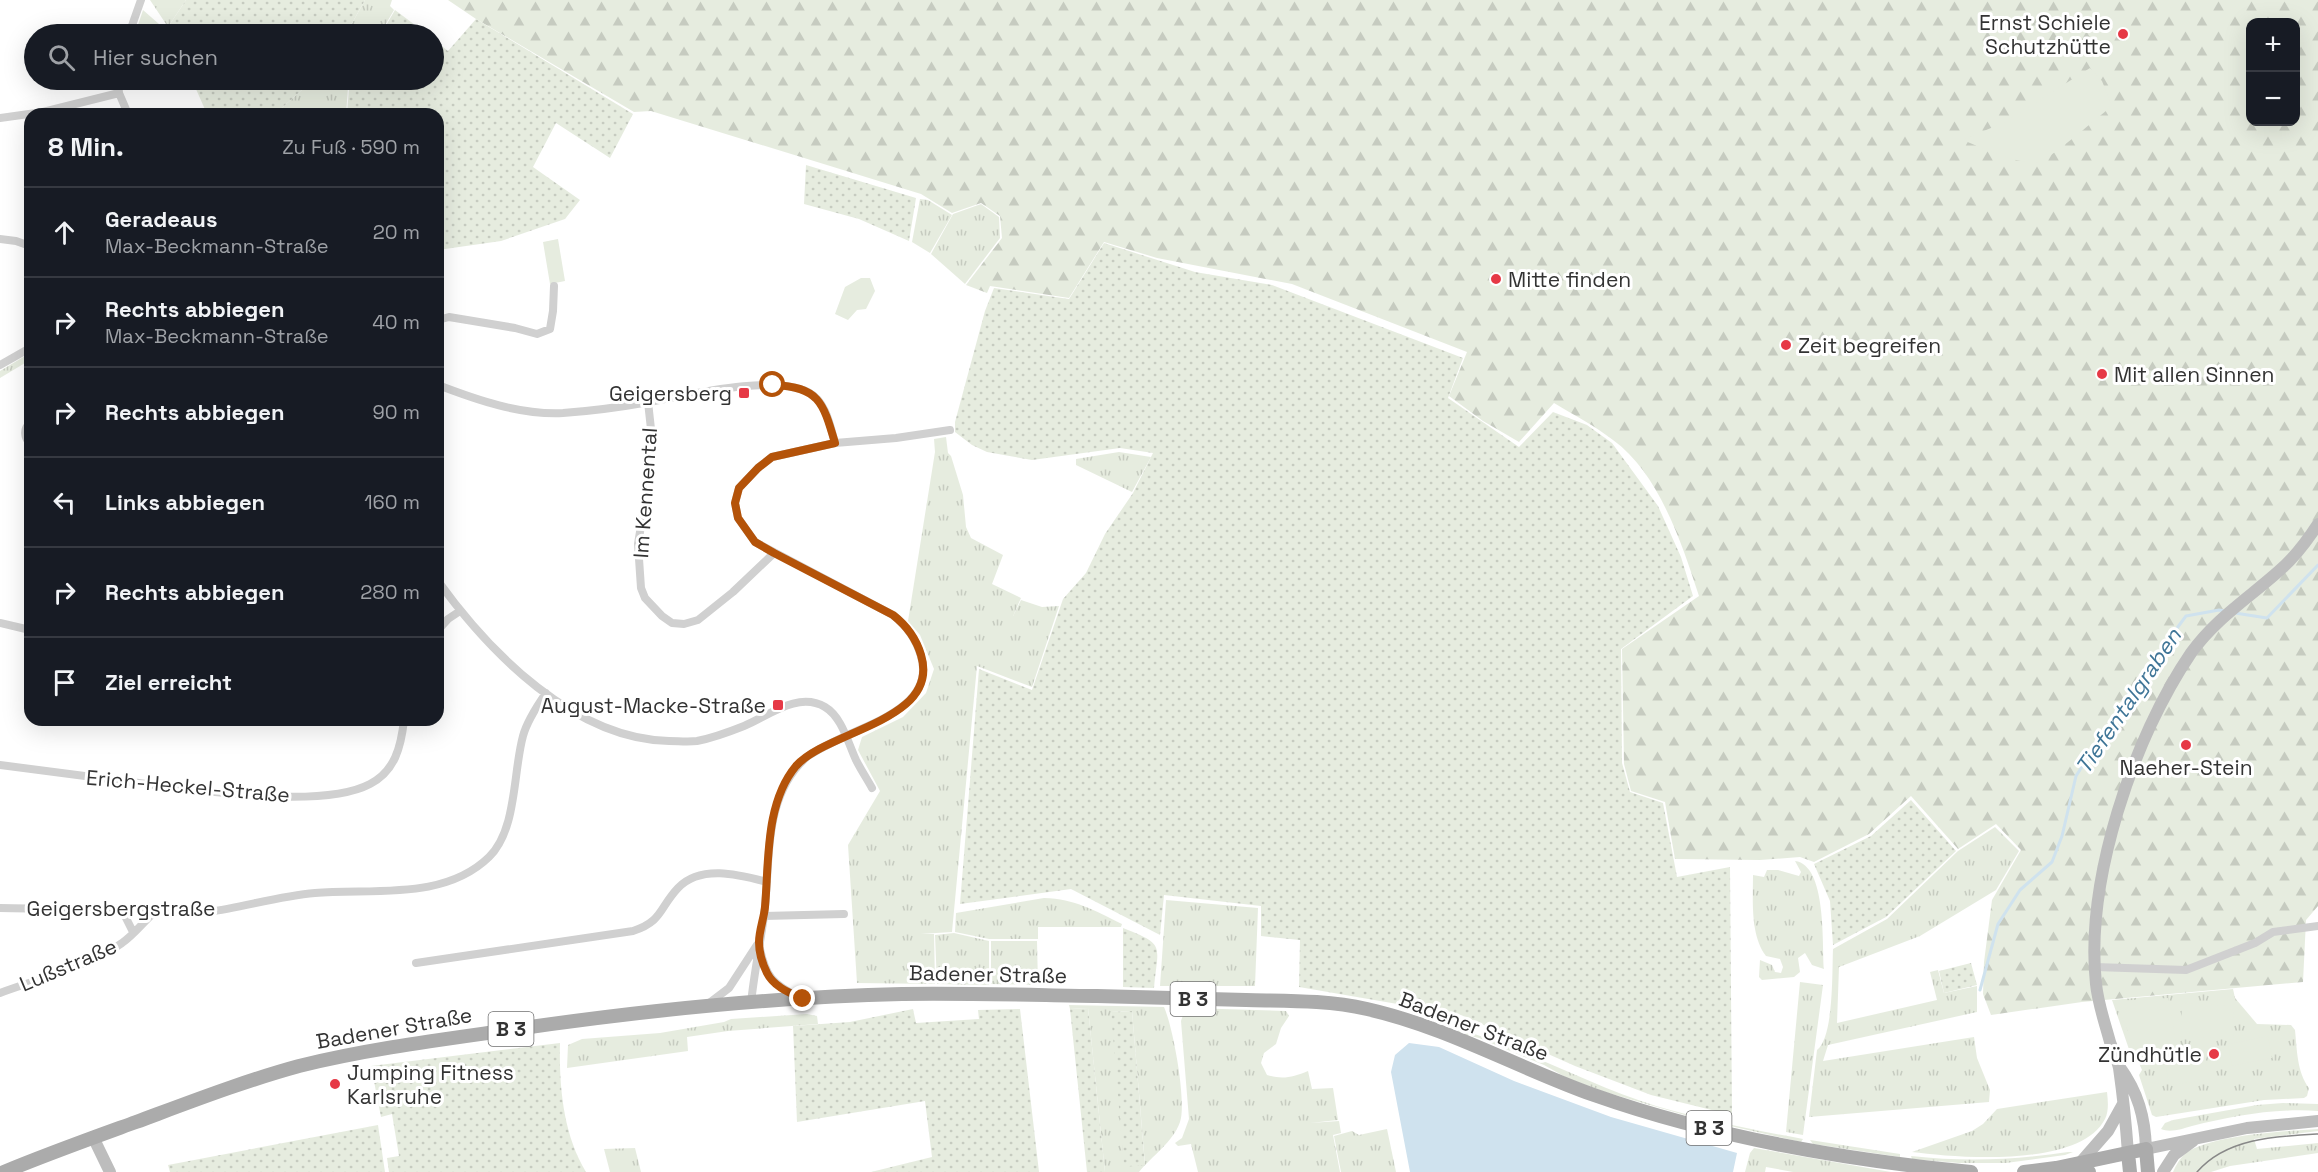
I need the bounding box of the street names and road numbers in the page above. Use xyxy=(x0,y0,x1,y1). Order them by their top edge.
street label: Im Kennental xyxy=(627,427,663,559)
street label: Erich-Heckel-Straße xyxy=(85,764,291,808)
street label: Geigersbergstraße xyxy=(27,895,215,922)
street label: Lußstraße xyxy=(15,932,121,998)
street label: Badener Straße xyxy=(909,959,1067,989)
road number: B 3 xyxy=(1170,982,1216,1016)
street label: Badener Straße xyxy=(1395,985,1553,1067)
street label: Badener Straße xyxy=(314,1001,474,1055)
road number: B 3 xyxy=(488,1012,534,1046)
road number: B 3 xyxy=(1686,1111,1732,1145)

